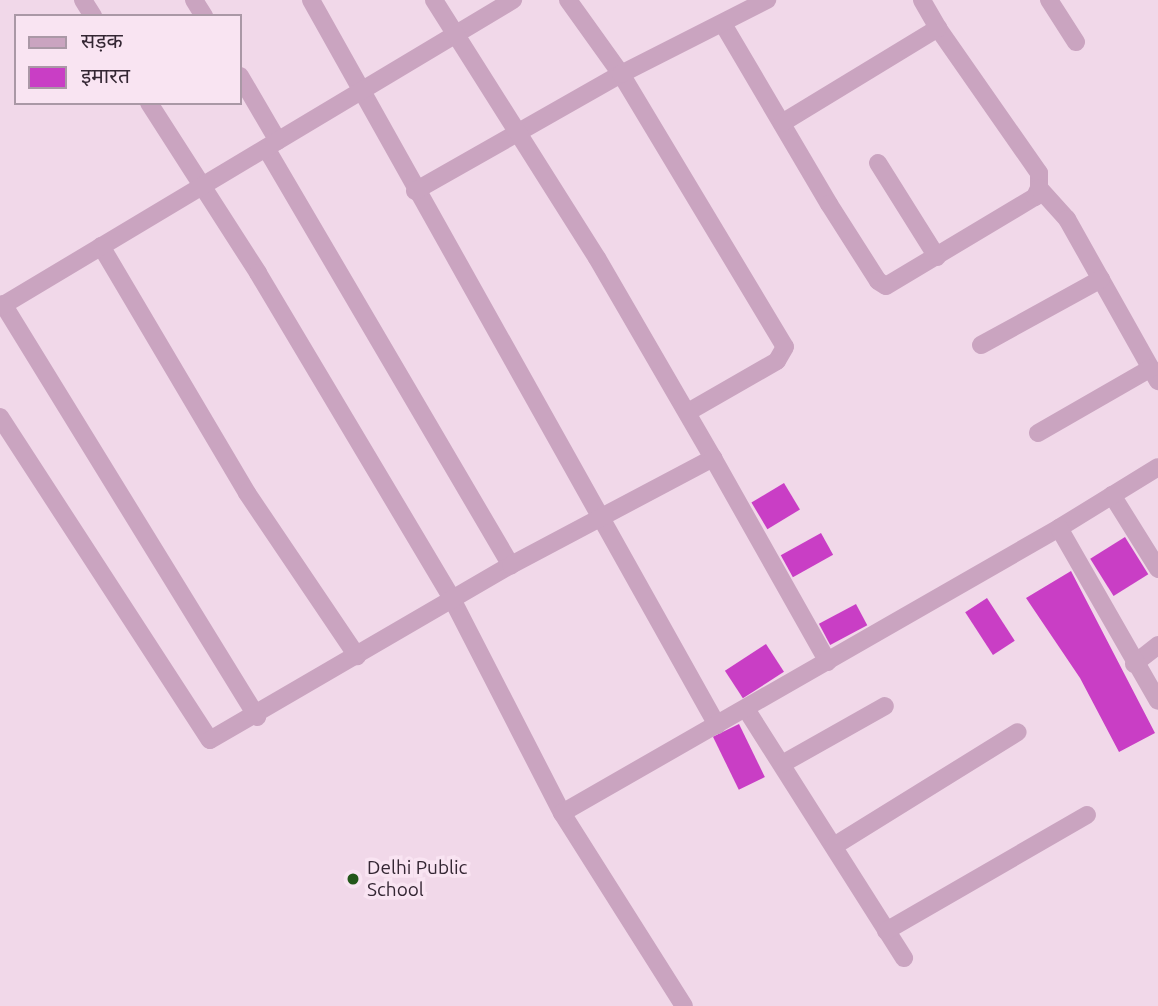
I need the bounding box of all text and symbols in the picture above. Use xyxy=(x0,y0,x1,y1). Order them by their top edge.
legend xyxy=(14,14,242,105)
text: सड़क xyxy=(81,28,123,52)
text: इमारत xyxy=(81,63,130,87)
place label: Delhi Public School xyxy=(367,857,467,901)
marker: Delhi Public School xyxy=(345,871,361,887)

